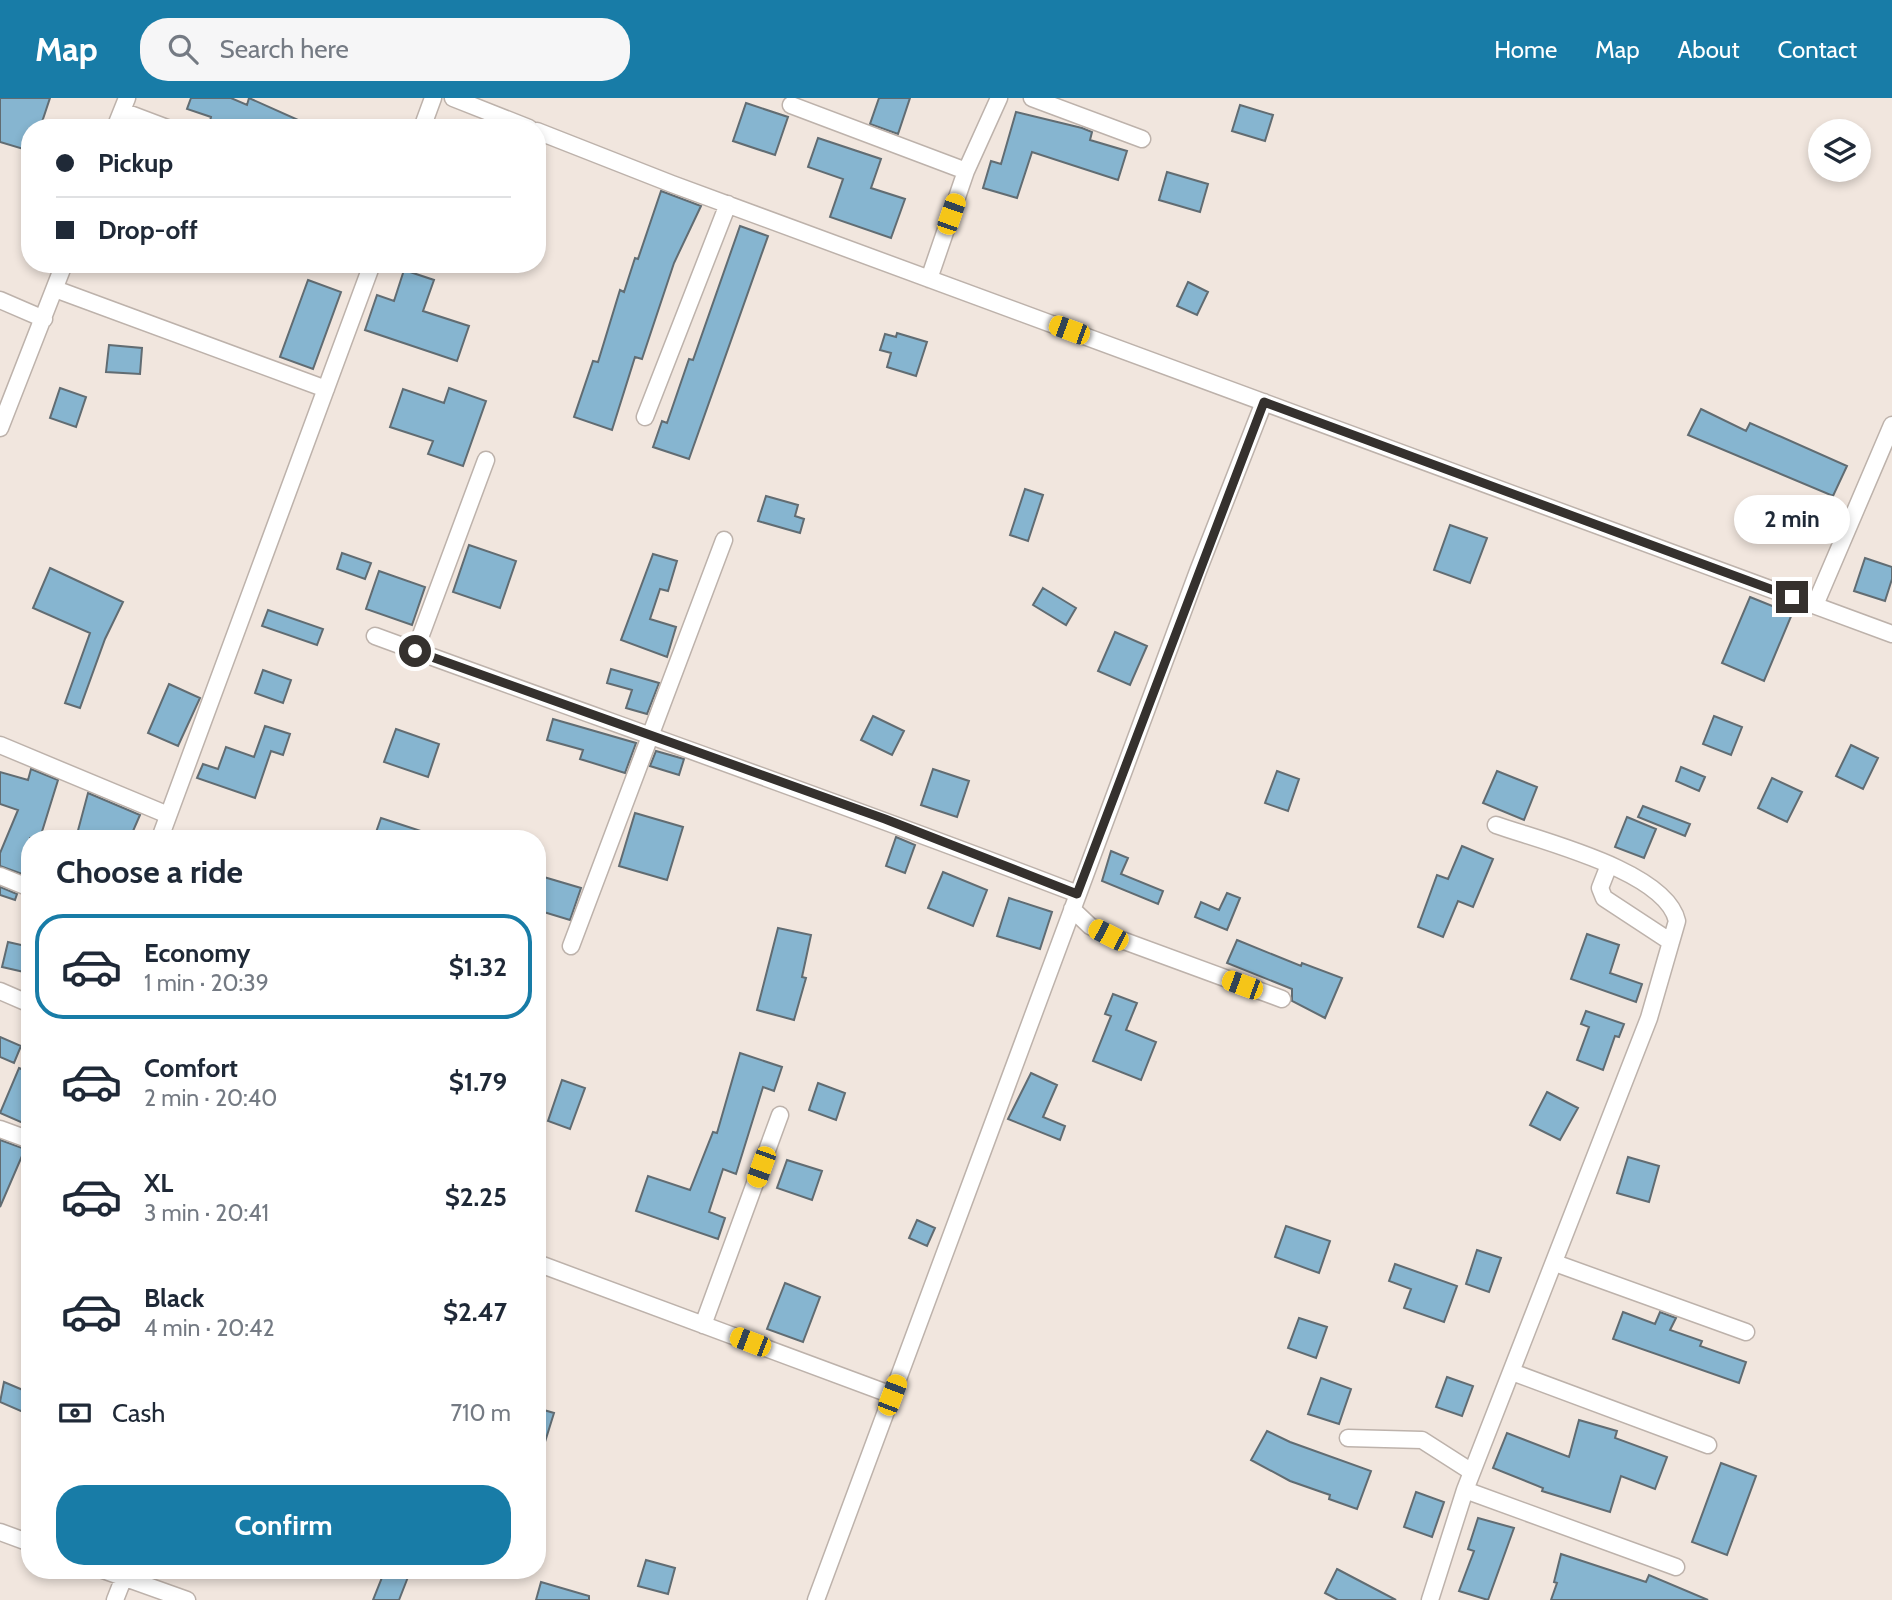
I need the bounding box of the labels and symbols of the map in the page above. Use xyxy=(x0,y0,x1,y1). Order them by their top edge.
car xyxy=(935,191,968,237)
car xyxy=(1046,313,1093,347)
callout: 2 min xyxy=(1734,496,1850,545)
route end xyxy=(1776,581,1808,613)
route start xyxy=(399,635,431,667)
car xyxy=(1085,916,1132,954)
car xyxy=(1219,968,1266,1002)
car xyxy=(744,1144,779,1190)
car xyxy=(727,1325,774,1359)
car xyxy=(875,1372,910,1418)

